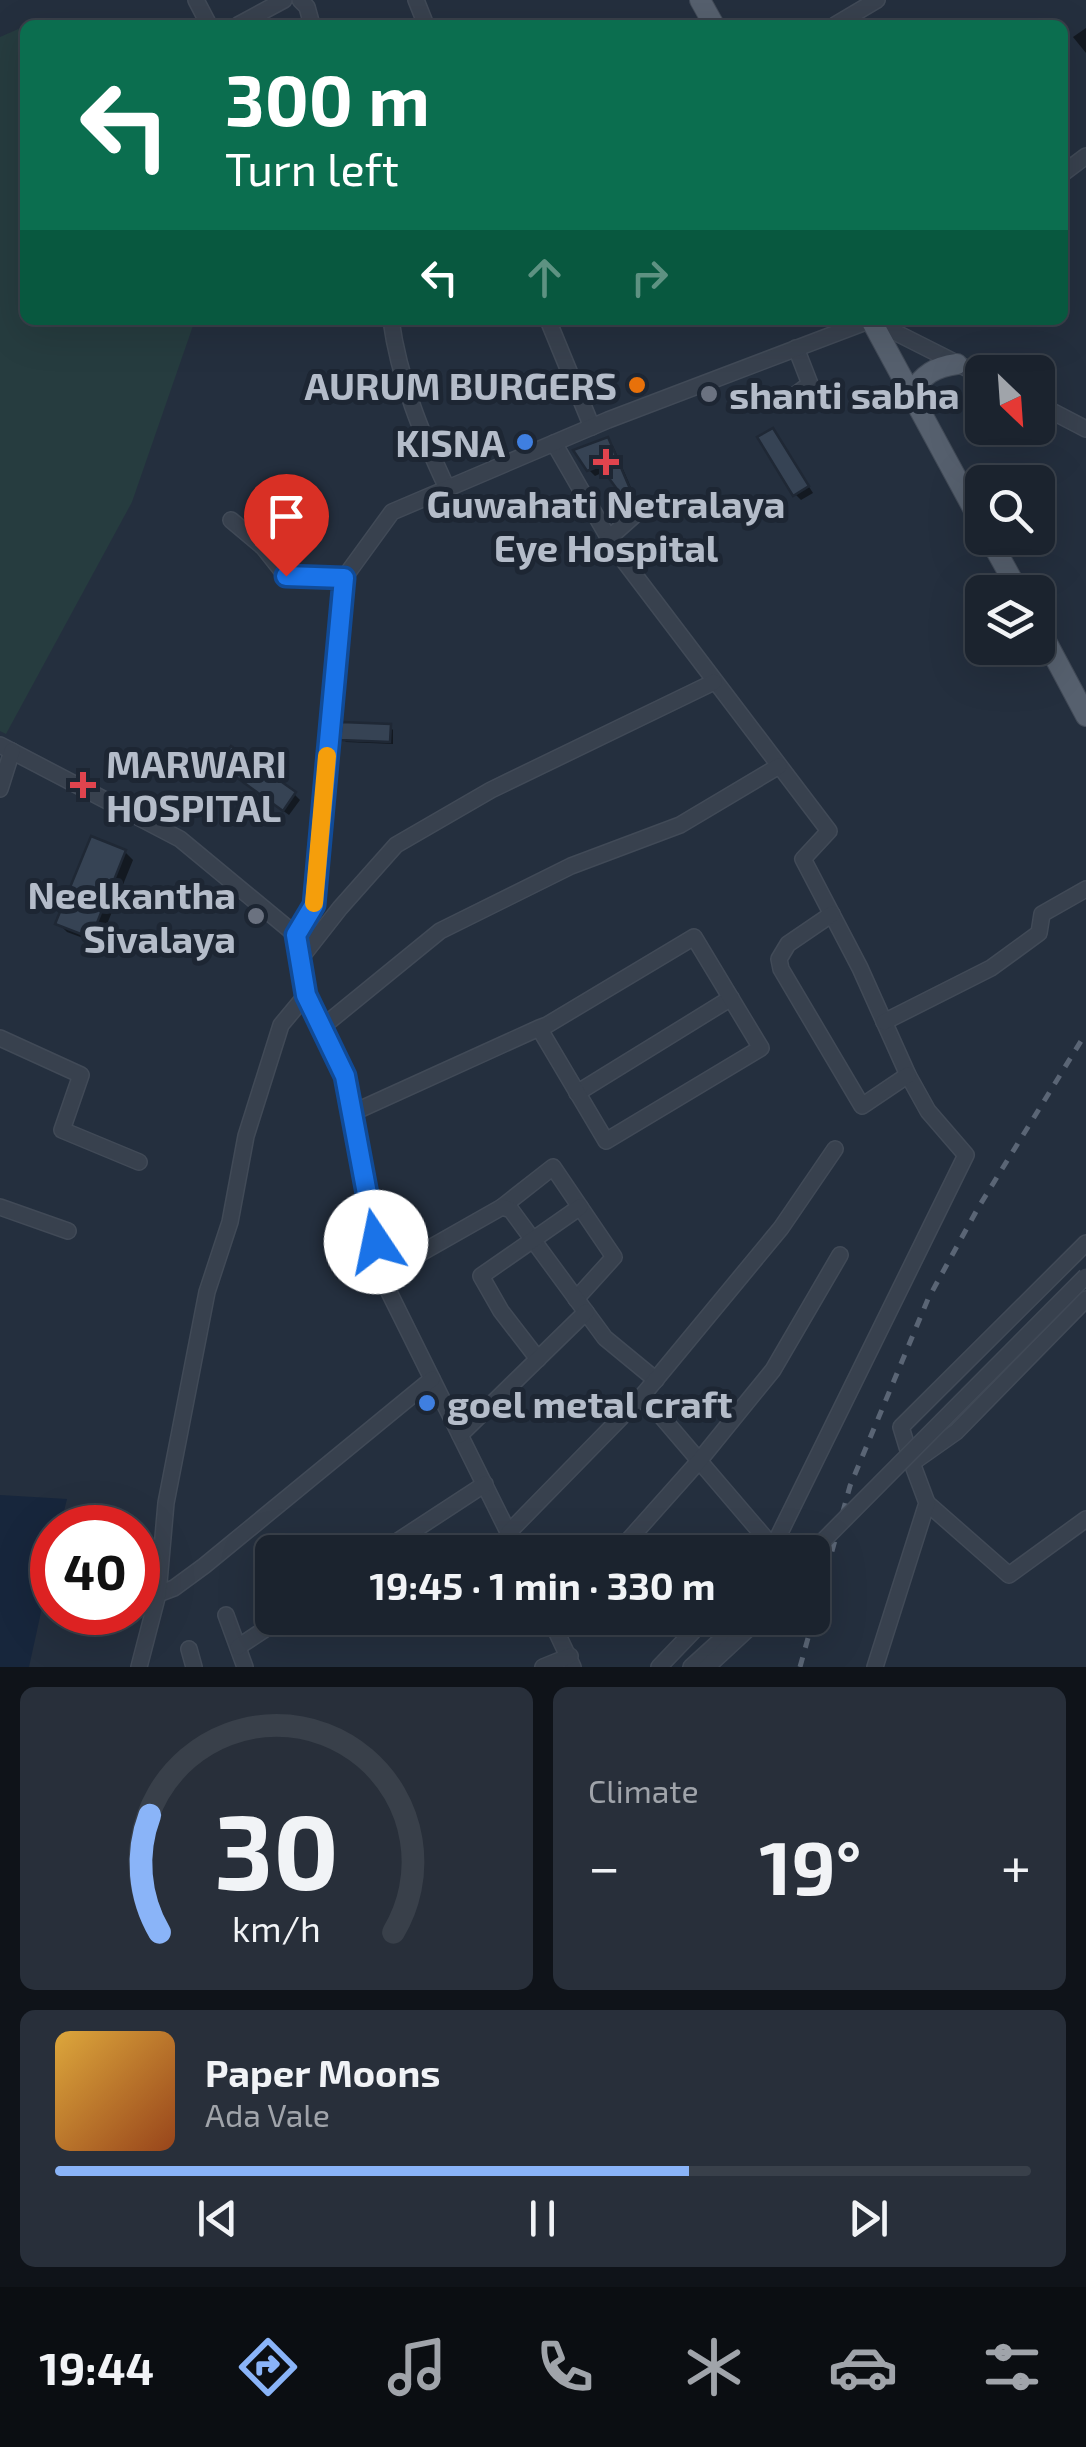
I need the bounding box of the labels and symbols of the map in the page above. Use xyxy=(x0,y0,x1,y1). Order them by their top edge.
north arrow xyxy=(965,355,1055,445)
place label: AURUM BURGERS xyxy=(304,362,617,408)
place label: shanti sabha xyxy=(729,371,960,417)
marker: AURUM BURGERS xyxy=(626,374,648,396)
marker: shanti sabha xyxy=(698,383,720,405)
place label: KISNA xyxy=(395,419,505,465)
marker: KISNA xyxy=(514,431,536,453)
marker: Guwahati Netralaya Eye Hospital xyxy=(593,449,619,475)
pin xyxy=(244,474,329,577)
place label: Guwahati Netralaya Eye Hospital xyxy=(427,480,785,570)
place label: MARWARI HOSPITAL xyxy=(106,740,287,830)
marker: MARWARI HOSPITAL xyxy=(70,772,96,798)
place label: Neelkantha Sivalaya xyxy=(27,871,236,961)
marker: Neelkantha Sivalaya xyxy=(245,905,267,927)
position arrow xyxy=(324,1190,428,1294)
place label: goel metal craft xyxy=(447,1380,733,1426)
marker: goel metal craft xyxy=(416,1392,438,1414)
speed limit sign: 40 xyxy=(30,1505,160,1635)

